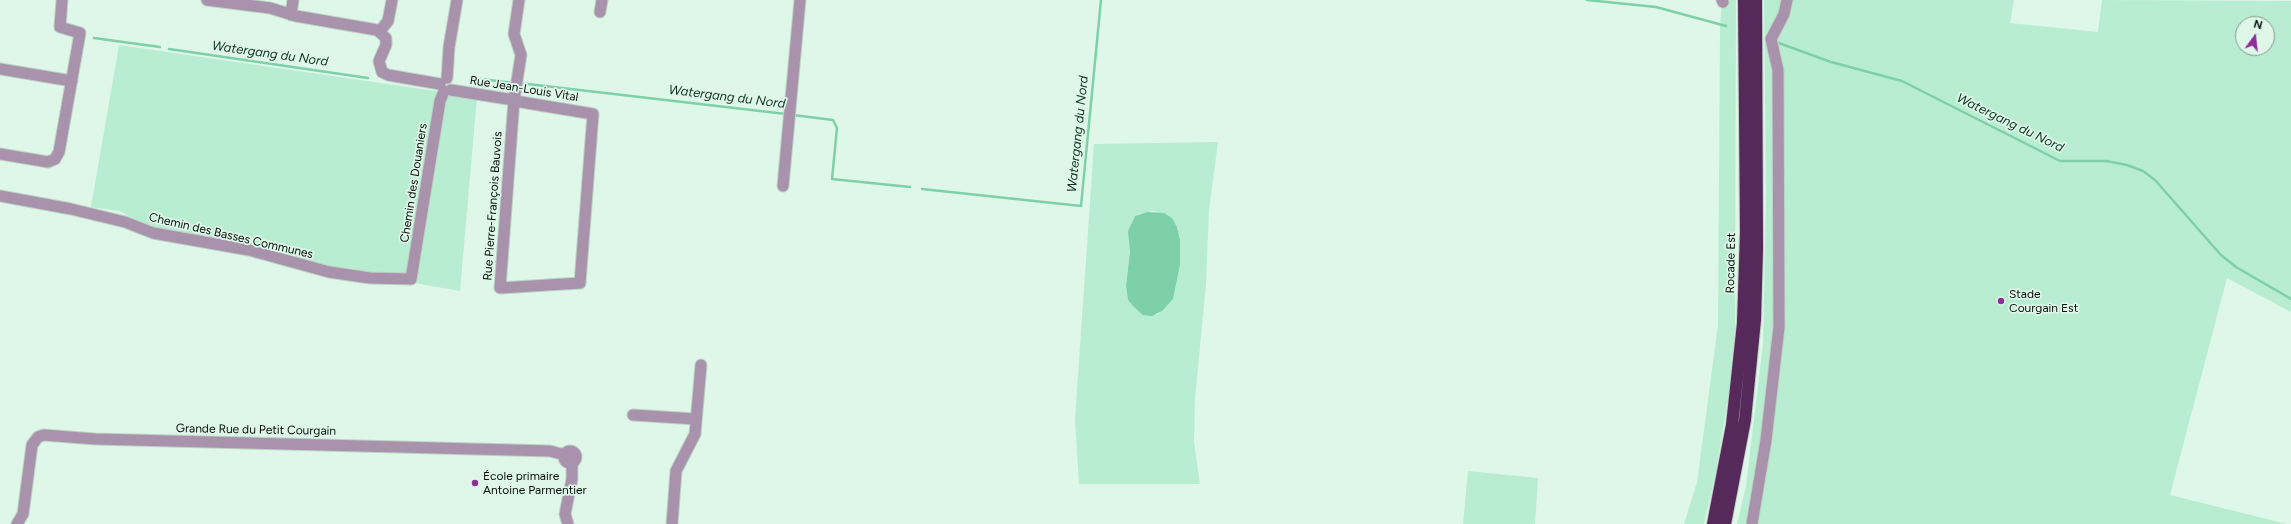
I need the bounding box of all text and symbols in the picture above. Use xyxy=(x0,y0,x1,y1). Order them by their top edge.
north arrow xyxy=(2235,16,2275,56)
text: N xyxy=(2252,18,2264,32)
water label: Watergang du Nord xyxy=(211,38,329,70)
street label: Rue Jean-Louis Vital xyxy=(469,73,579,105)
water label: Watergang du Nord xyxy=(1064,75,1092,193)
water label: Watergang du Nord xyxy=(668,82,786,112)
water label: Watergang du Nord xyxy=(1954,90,2066,156)
street label: Chemin des Douaniers xyxy=(397,122,431,244)
street label: Rue Pierre-François Bauvois xyxy=(481,131,505,281)
street label: Chemin des Basses Communes xyxy=(148,210,314,262)
street label: Rocade Est xyxy=(1723,232,1739,294)
place label: Stade Courgain Est xyxy=(2009,287,2078,315)
marker: Stade Courgain Est xyxy=(1996,296,2006,306)
street label: Grande Rue du Petit Courgain xyxy=(176,421,336,439)
place label: École primaire Antoine Parmentier xyxy=(483,469,587,497)
marker: École primaire Antoine Parmentier xyxy=(470,478,480,488)

